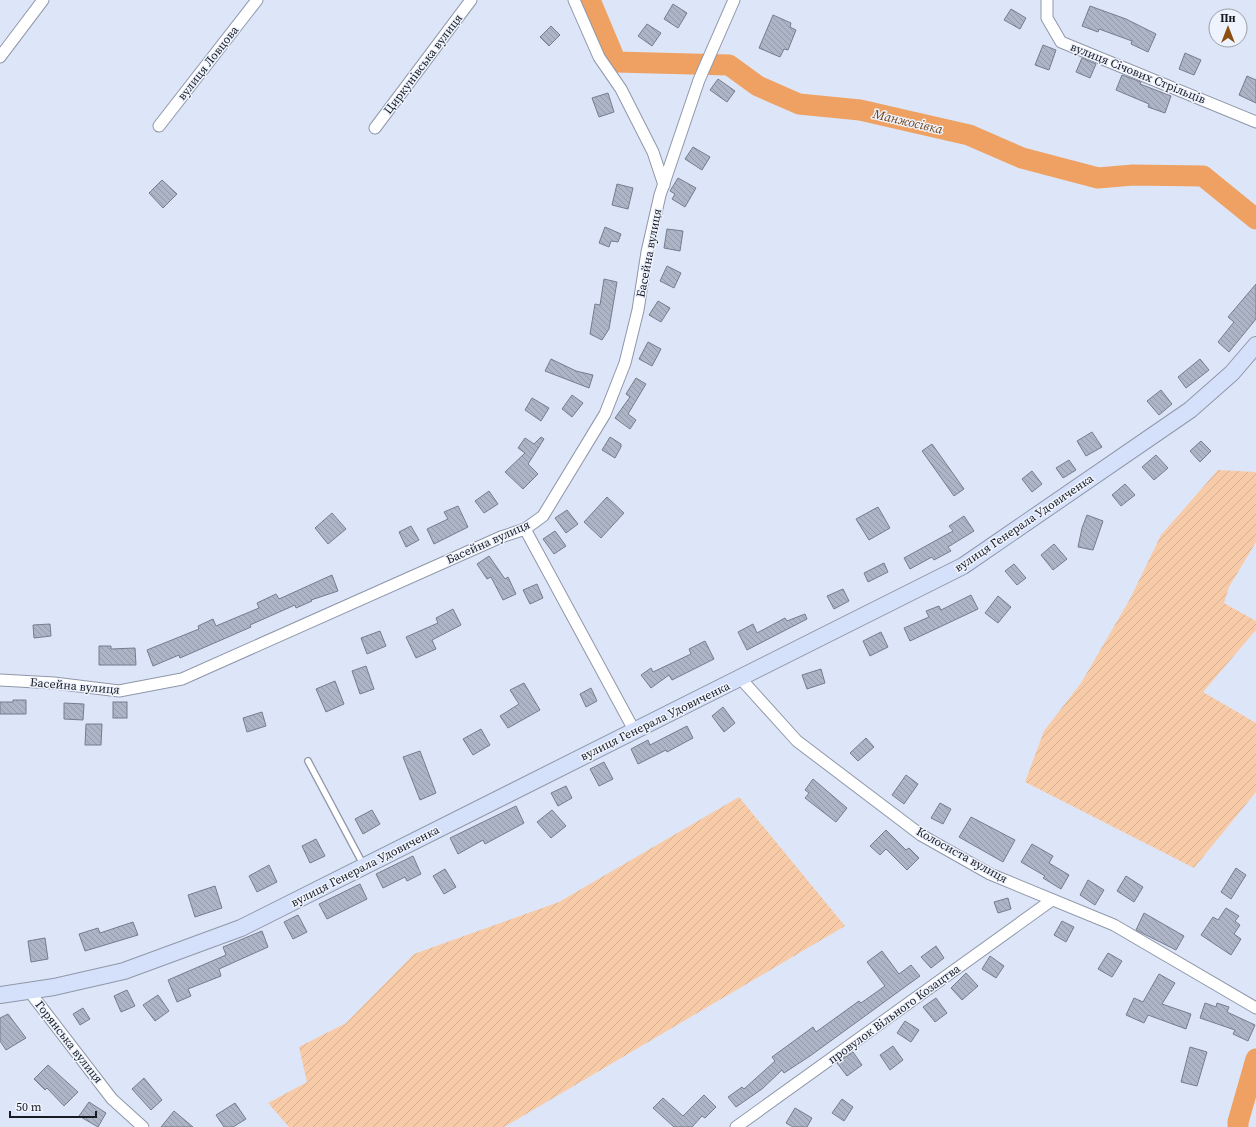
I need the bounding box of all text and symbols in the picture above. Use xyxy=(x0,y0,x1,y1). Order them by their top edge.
north arrow xyxy=(1208,8,1248,48)
street label: Циркунівська вулиця xyxy=(380,11,466,117)
text: Пн xyxy=(1220,11,1236,26)
street label: вулиця Ловцова xyxy=(174,22,243,103)
street label: вулиця Січових Стрільців xyxy=(1068,39,1208,107)
water label: Манжосівка xyxy=(870,105,945,138)
street label: Басейна вулиця xyxy=(633,207,665,299)
street label: вулиця Генерала Удовиченка xyxy=(951,470,1097,576)
street label: Басейна вулиця xyxy=(444,516,532,568)
street label: Басейна вулиця xyxy=(29,674,121,698)
street label: вулиця Генерала Удовиченка xyxy=(578,677,733,764)
street label: вулиця Генерала Удовиченка xyxy=(288,821,443,910)
street label: Колосиста вулиця xyxy=(913,823,1011,887)
street label: провулок Вільного Козацтва xyxy=(825,960,964,1067)
street label: Горянська вулиця xyxy=(32,997,106,1087)
scale bar xyxy=(10,1093,96,1119)
text: 50 m xyxy=(16,1099,42,1115)

